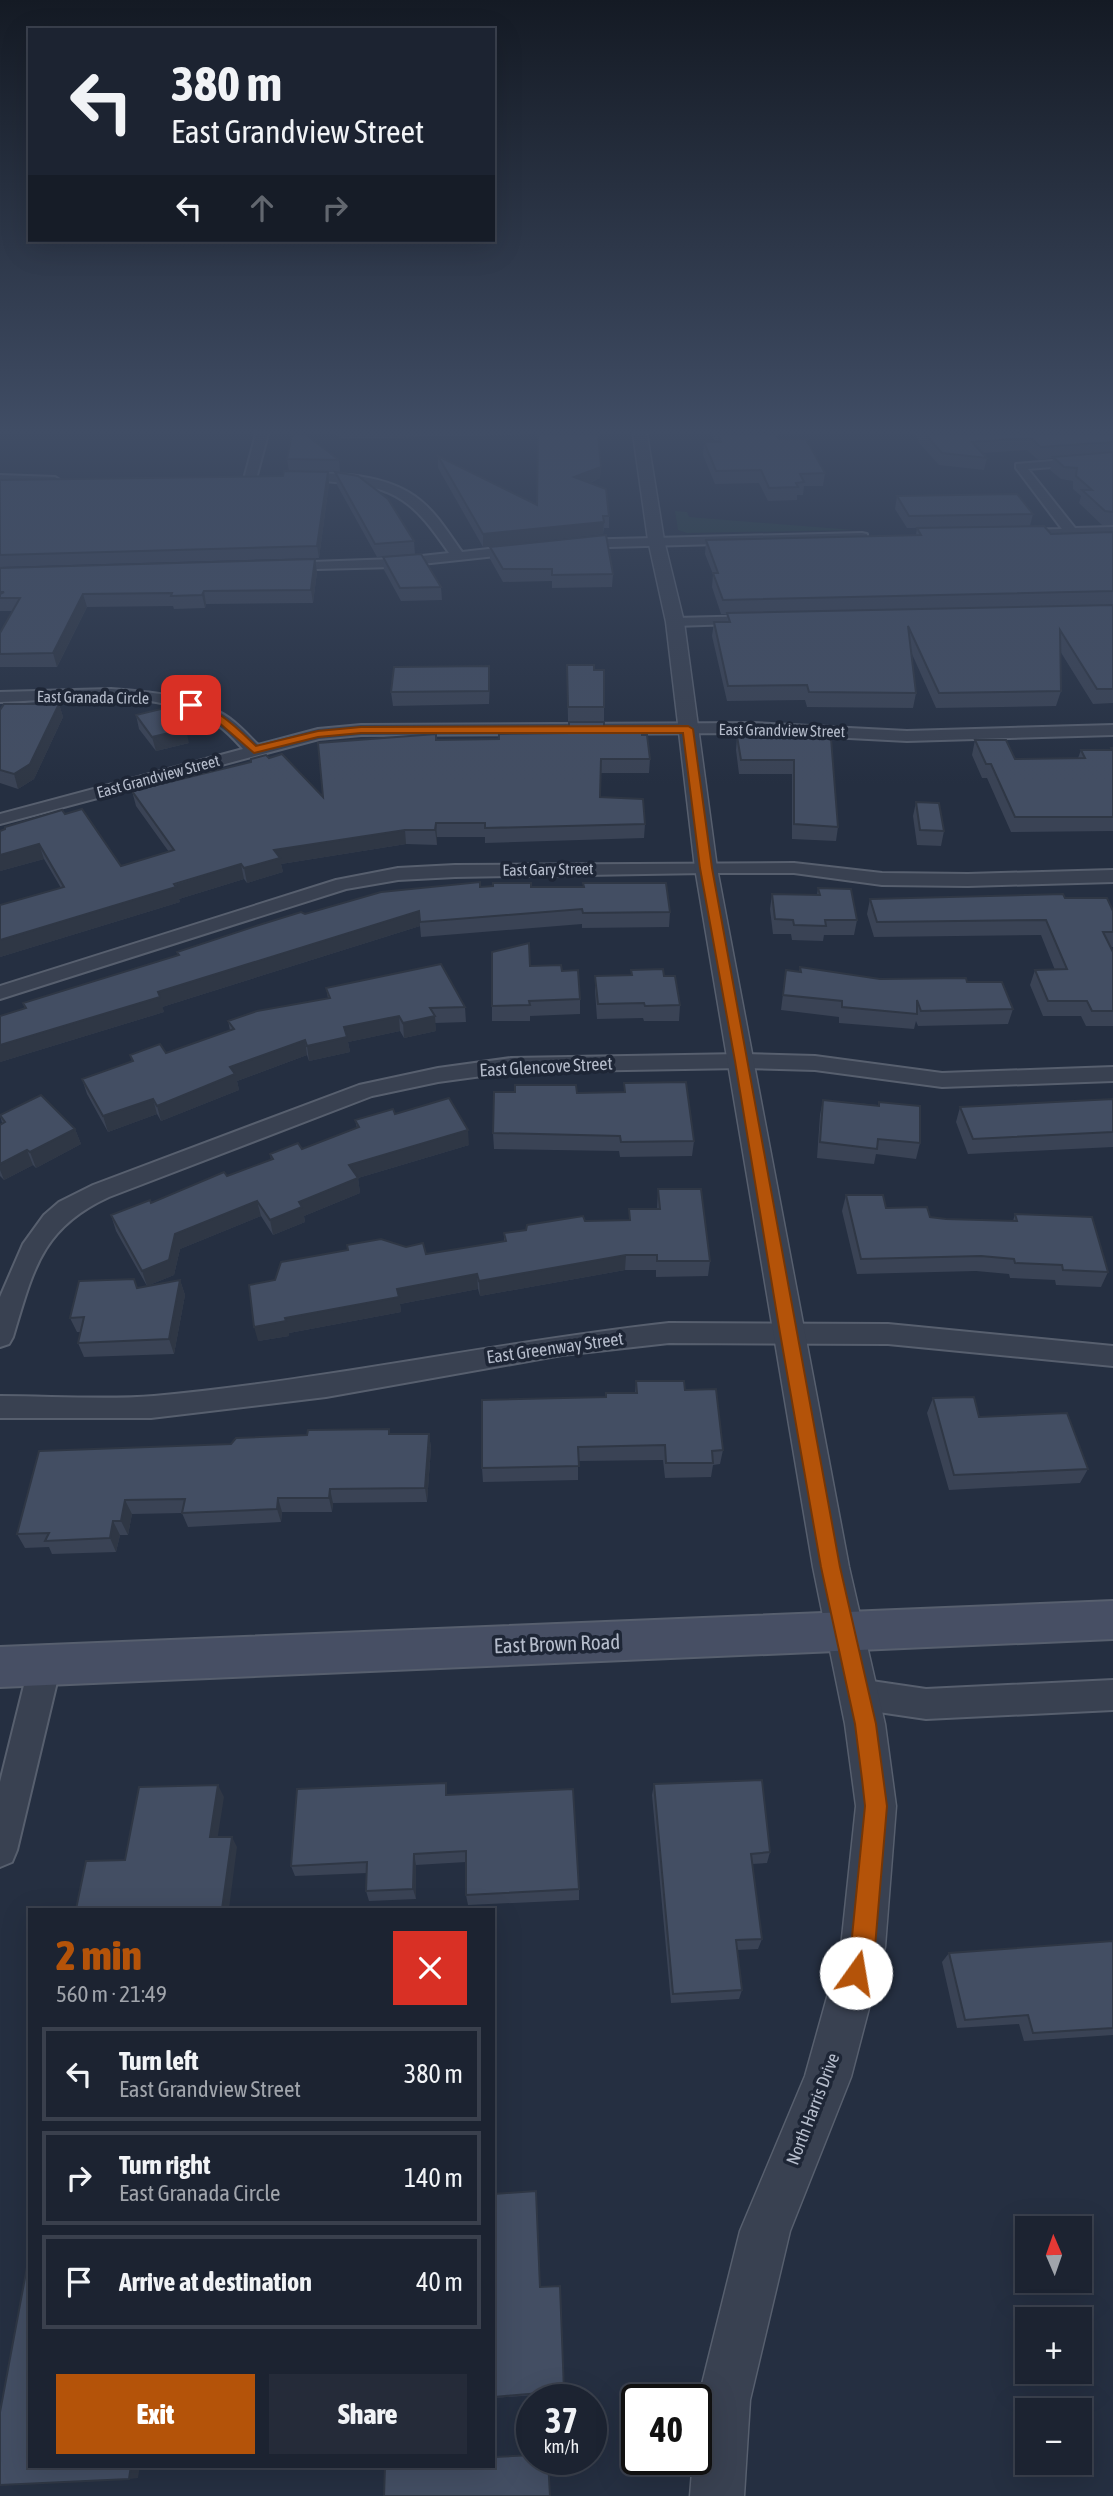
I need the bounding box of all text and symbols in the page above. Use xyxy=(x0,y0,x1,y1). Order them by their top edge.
text: 380 m xyxy=(171,55,282,111)
icon: left xyxy=(56,56,147,147)
text: East Grandview Street xyxy=(171,113,424,150)
icon: left xyxy=(170,189,208,227)
icon: ahead xyxy=(243,189,281,227)
icon: right xyxy=(316,189,354,227)
pin xyxy=(161,675,221,735)
icon: arrive xyxy=(172,686,210,724)
street label: East Granada Circle xyxy=(37,687,149,707)
street label: East Grandview Street xyxy=(719,720,846,740)
street label: East Grandview Street xyxy=(95,751,222,801)
street label: East Gary Street xyxy=(502,859,594,880)
street label: East Glencove Street xyxy=(479,1053,613,1080)
street label: East Greenway Street xyxy=(485,1327,625,1368)
street label: East Brown Road xyxy=(493,1629,621,1657)
text: 2 min xyxy=(56,1931,142,1979)
button: close xyxy=(393,1931,467,2005)
position arrow xyxy=(819,1936,893,2010)
text: 560 m · 21:49 xyxy=(56,1981,167,2007)
text: Turn left xyxy=(119,2046,199,2076)
street label: North Harris Drive xyxy=(782,2050,843,2168)
icon: left xyxy=(60,2055,98,2093)
text: 380 m xyxy=(404,2059,463,2089)
text: East Grandview Street xyxy=(119,2076,301,2102)
text: Turn right xyxy=(119,2150,210,2180)
icon: right xyxy=(60,2159,98,2197)
text: 140 m xyxy=(404,2163,463,2193)
text: East Granada Circle xyxy=(119,2180,280,2206)
north arrow xyxy=(1015,2216,1092,2292)
map controls xyxy=(1015,2216,1092,2475)
icon: arrive xyxy=(60,2263,98,2301)
text: Arrive at destination xyxy=(119,2267,312,2297)
text: 40 m xyxy=(416,2267,463,2297)
button: + xyxy=(1015,2307,1092,2384)
button: Exit xyxy=(56,2374,255,2454)
button: Share xyxy=(269,2374,467,2454)
speed limit sign: 40 xyxy=(621,2384,712,2475)
button: − xyxy=(1015,2398,1092,2475)
text: 37 xyxy=(545,2400,578,2440)
text: km/h xyxy=(544,2436,579,2457)

